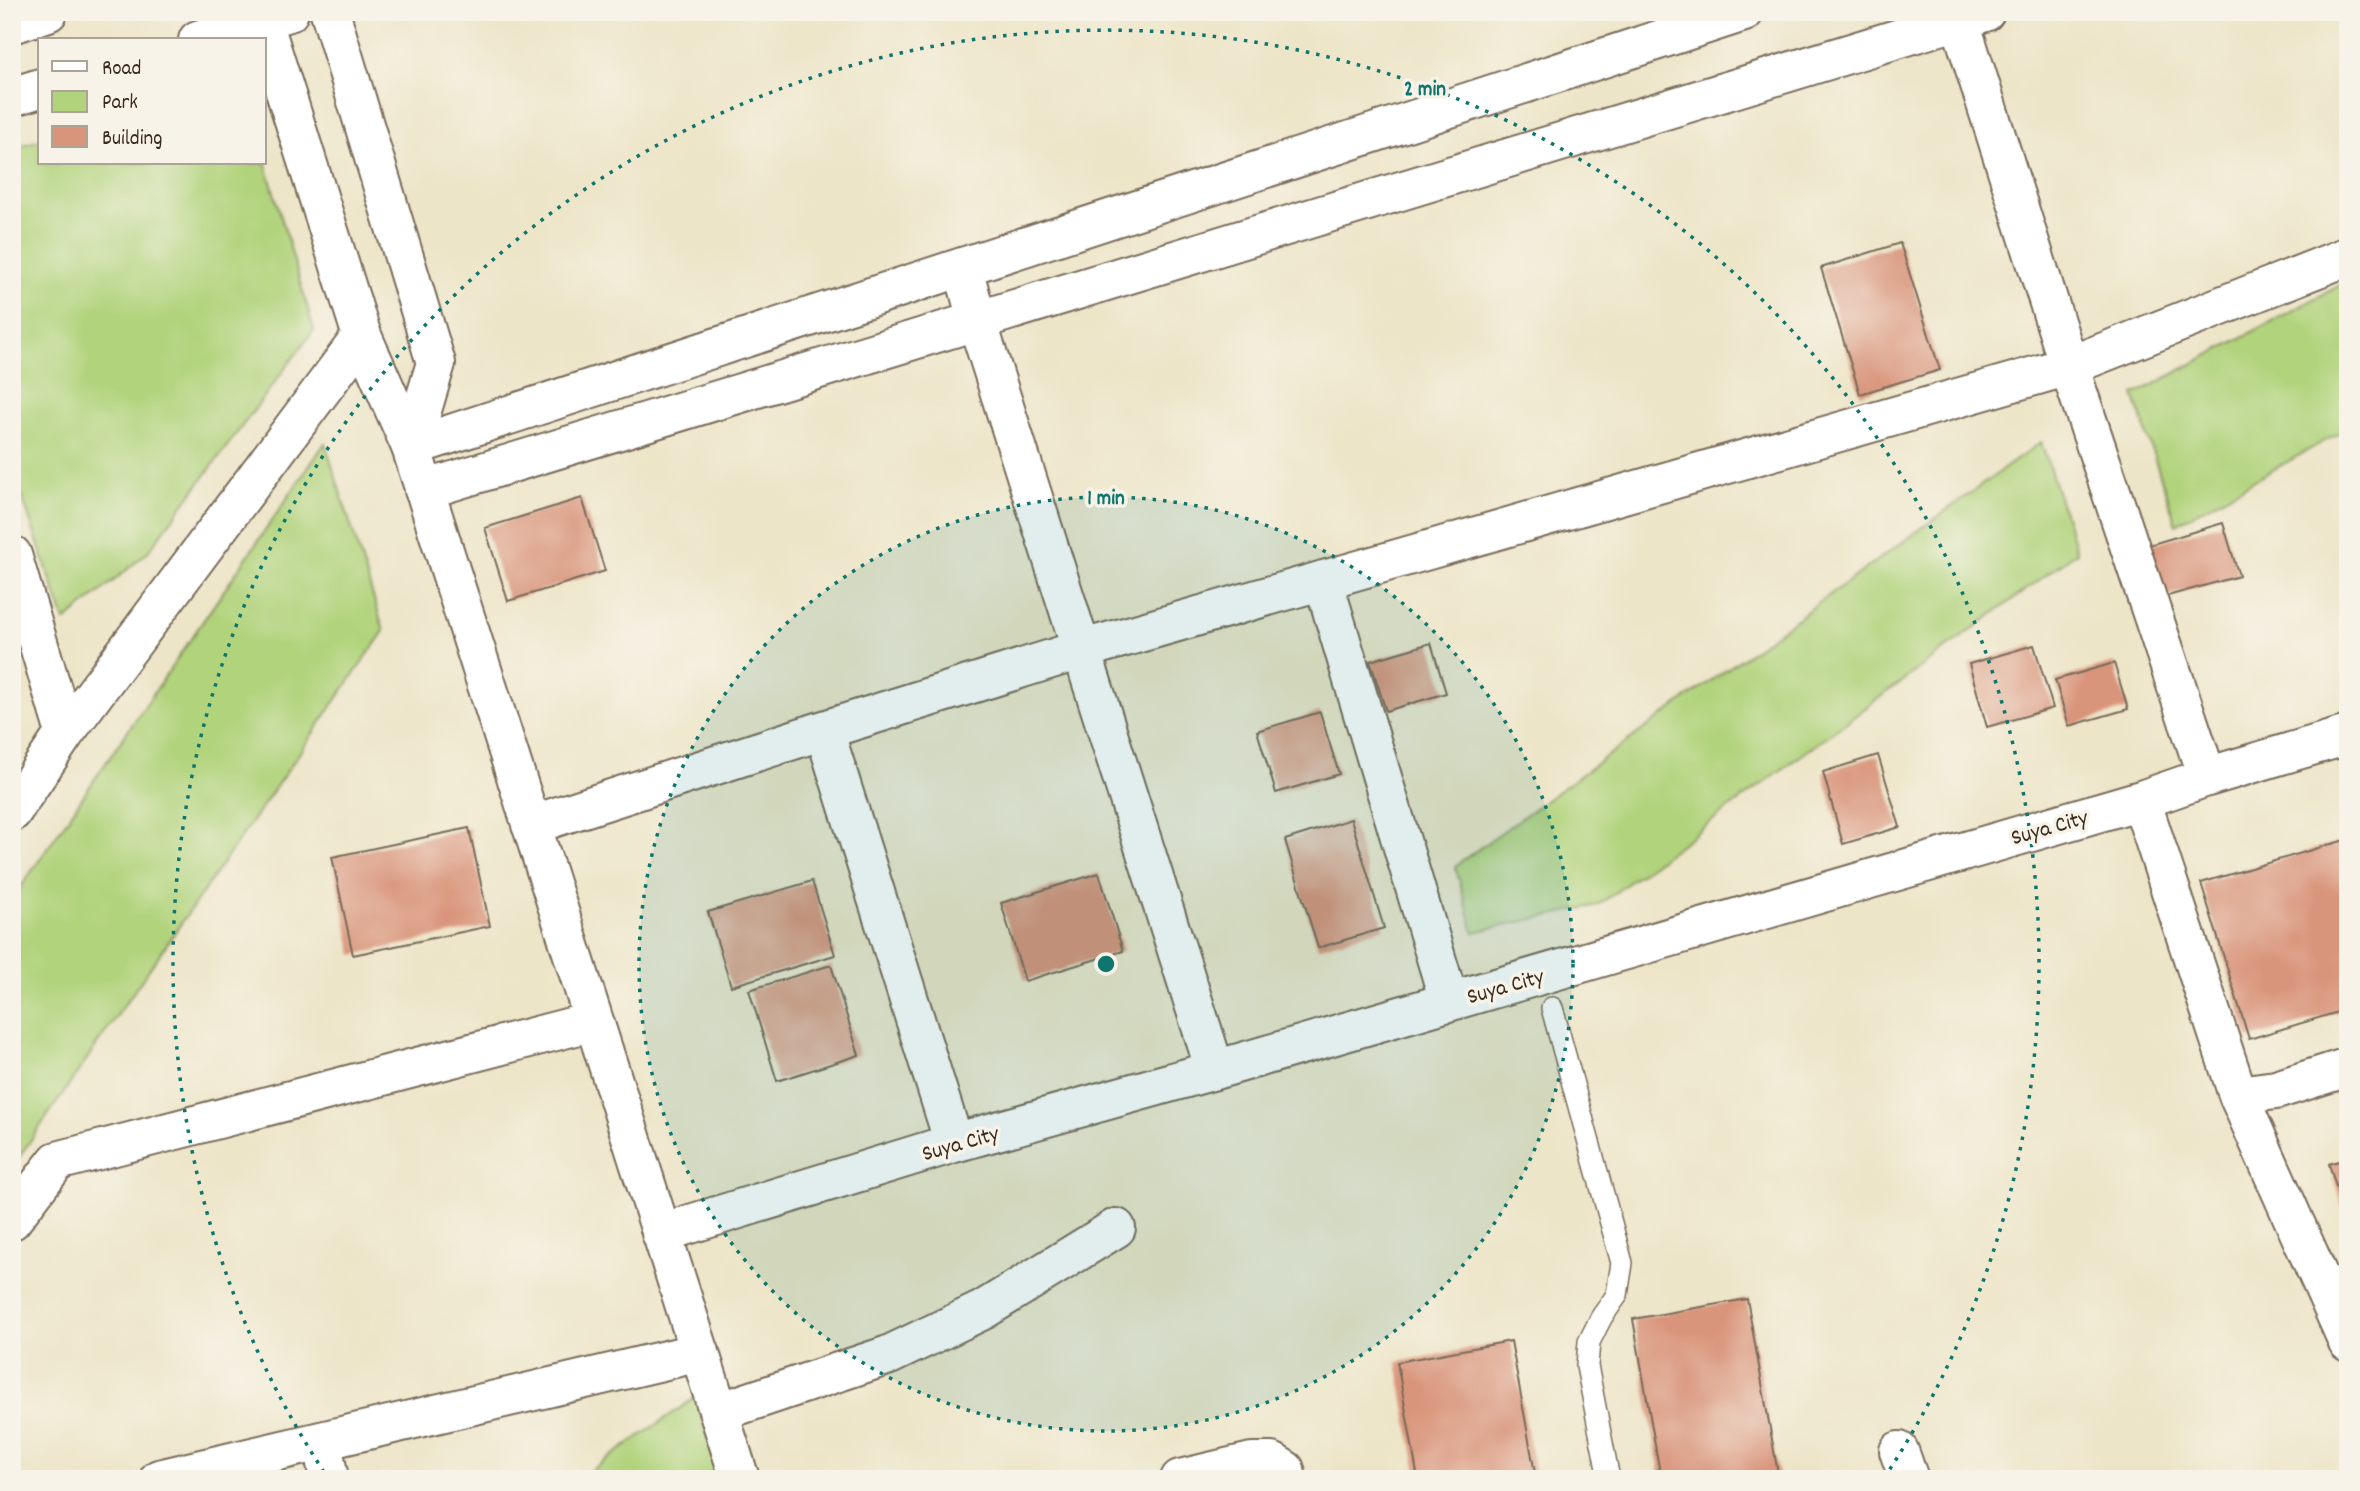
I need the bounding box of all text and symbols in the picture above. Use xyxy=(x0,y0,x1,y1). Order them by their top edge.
legend xyxy=(38,38,266,164)
text: Road xyxy=(102,55,141,85)
text: 2 min xyxy=(1404,76,1446,106)
text: Park xyxy=(102,89,138,119)
text: Building xyxy=(102,125,162,155)
text: 1 min xyxy=(1087,485,1125,515)
street label: Suya City xyxy=(2008,802,2093,856)
centre of rings xyxy=(1094,952,1118,976)
street label: Suya City xyxy=(1464,961,1549,1015)
street label: Suya City xyxy=(919,1118,1004,1172)

